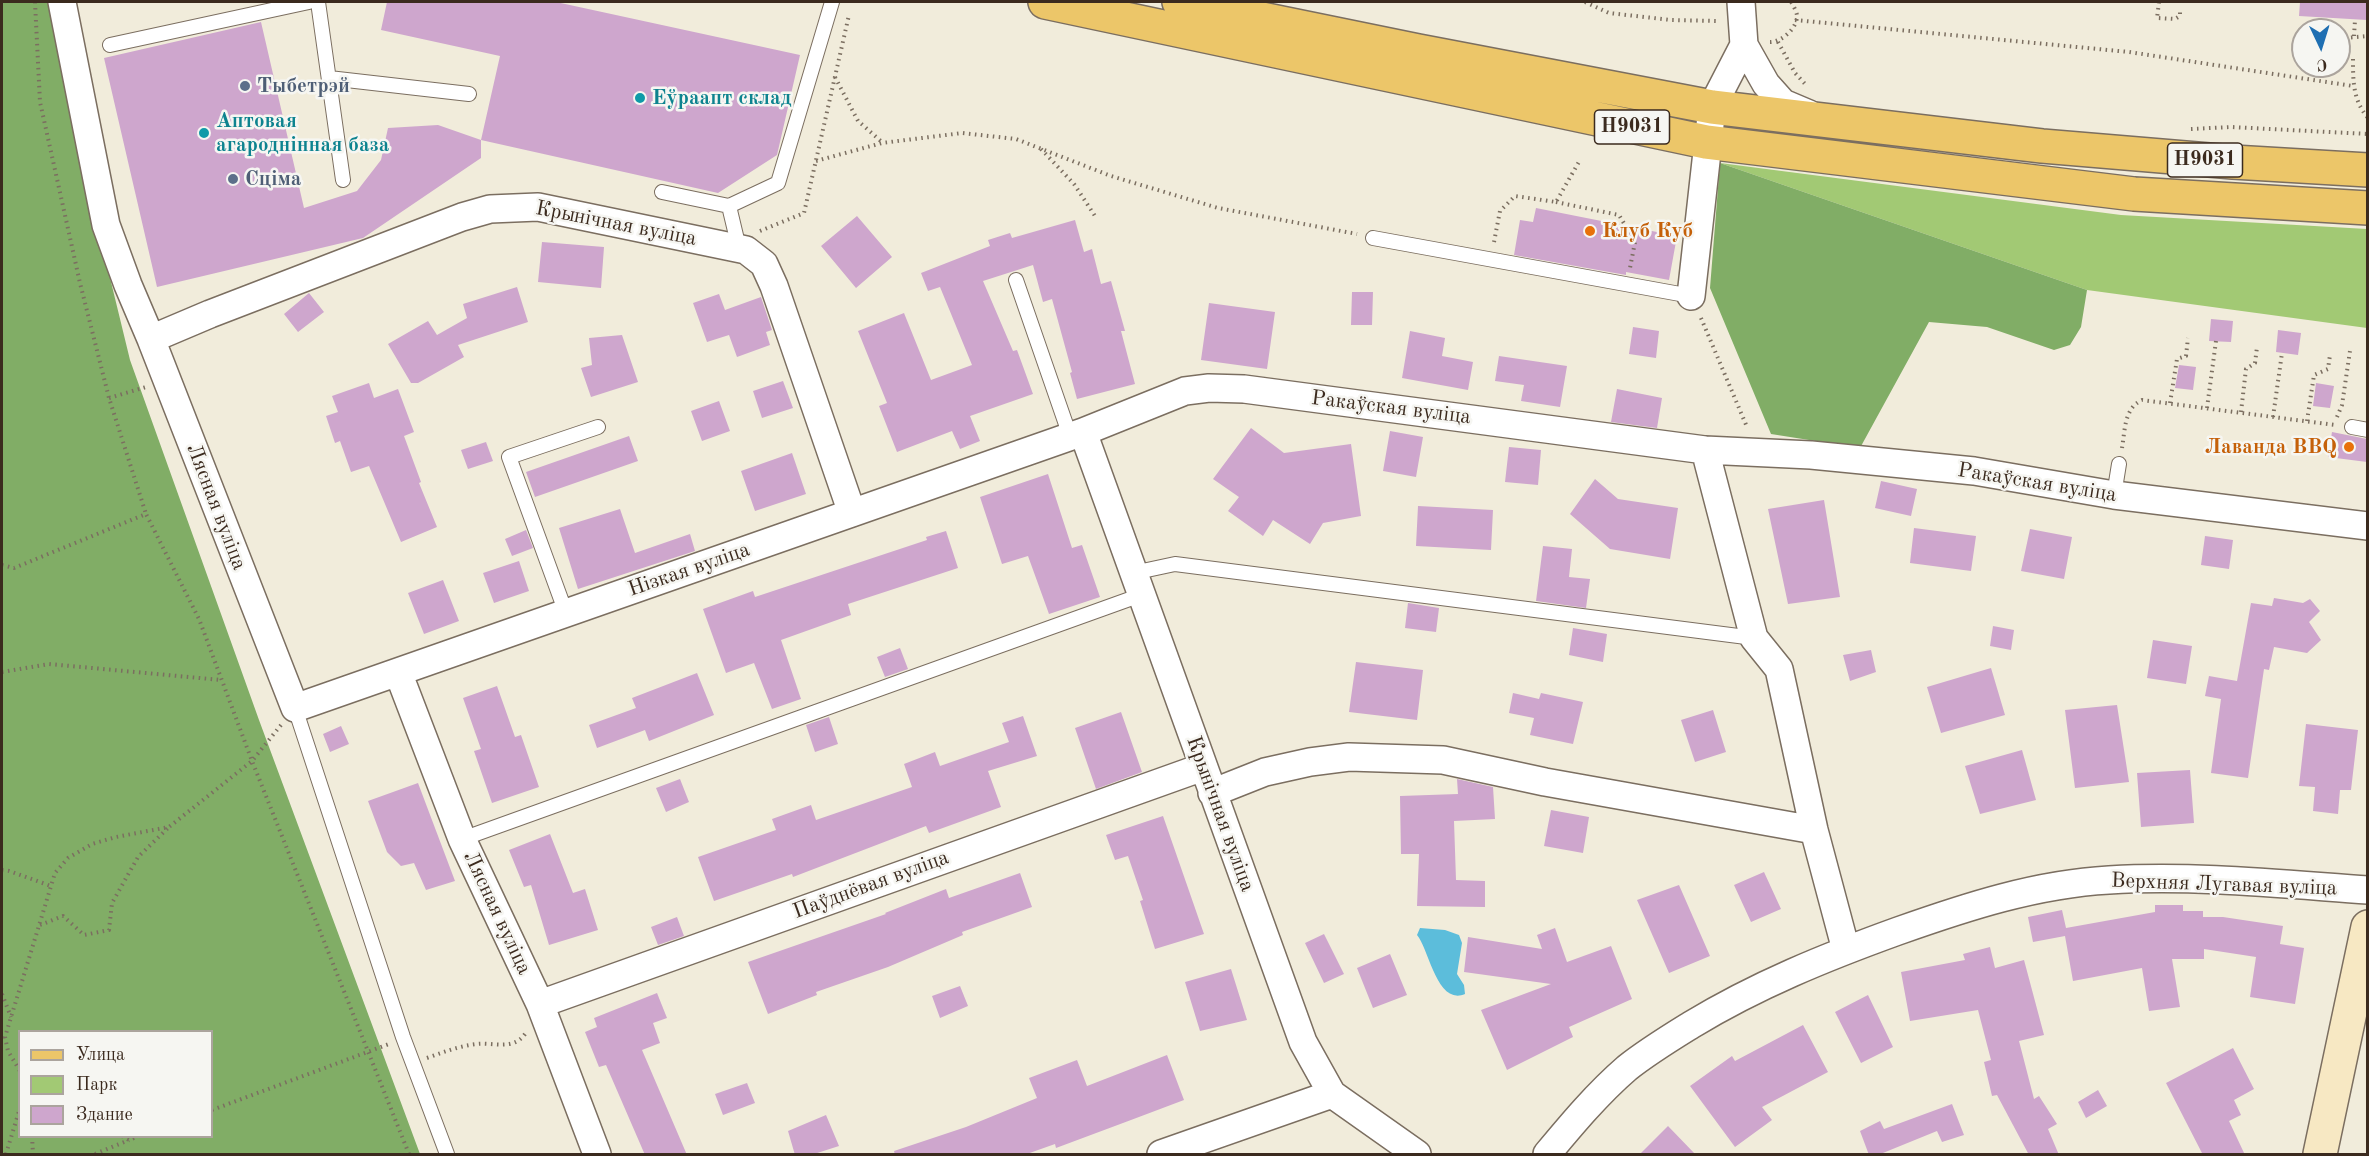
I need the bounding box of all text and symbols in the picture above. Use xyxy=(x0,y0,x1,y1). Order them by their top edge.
north arrow xyxy=(2291,18,2351,78)
text: С xyxy=(2316,56,2328,72)
place label: Тыбетрэй xyxy=(257,73,350,99)
marker: Тыбетрэй xyxy=(238,79,252,93)
place label: Еўраапт склад xyxy=(652,85,792,111)
marker: Еўраапт склад xyxy=(633,91,647,105)
place label: Аптовая агароднінная база xyxy=(216,108,389,158)
road number: Н9031 xyxy=(1594,110,1670,144)
marker: Аптовая агароднінная база xyxy=(197,126,211,140)
road number: Н9031 xyxy=(2168,143,2242,177)
place label: Сціма xyxy=(245,166,302,192)
marker: Сціма xyxy=(226,172,240,186)
street label: Крынічная вуліца xyxy=(533,196,699,252)
place label: Клуб Куб xyxy=(1602,218,1693,244)
marker: Клуб Куб xyxy=(1583,224,1597,238)
street label: Ракаўская вуліца xyxy=(1310,386,1472,430)
place label: Лаванда BBQ xyxy=(2205,434,2337,460)
street label: Лясная вуліца xyxy=(180,440,252,574)
marker: Лаванда BBQ xyxy=(2342,440,2356,454)
street label: Ракаўская вуліца xyxy=(1956,458,2118,508)
street label: Нізкая вуліца xyxy=(625,537,753,603)
street label: Крынічная вуліца xyxy=(1180,733,1260,895)
street label: Паўднёвая вуліца xyxy=(790,845,952,925)
street label: Лясная вуліца xyxy=(457,847,537,979)
street label: Верхняя Лугавая вуліца xyxy=(2110,868,2338,902)
legend xyxy=(18,1030,213,1138)
text: Улица xyxy=(76,1046,125,1064)
text: Парк xyxy=(76,1076,117,1094)
text: Здание xyxy=(76,1106,133,1124)

